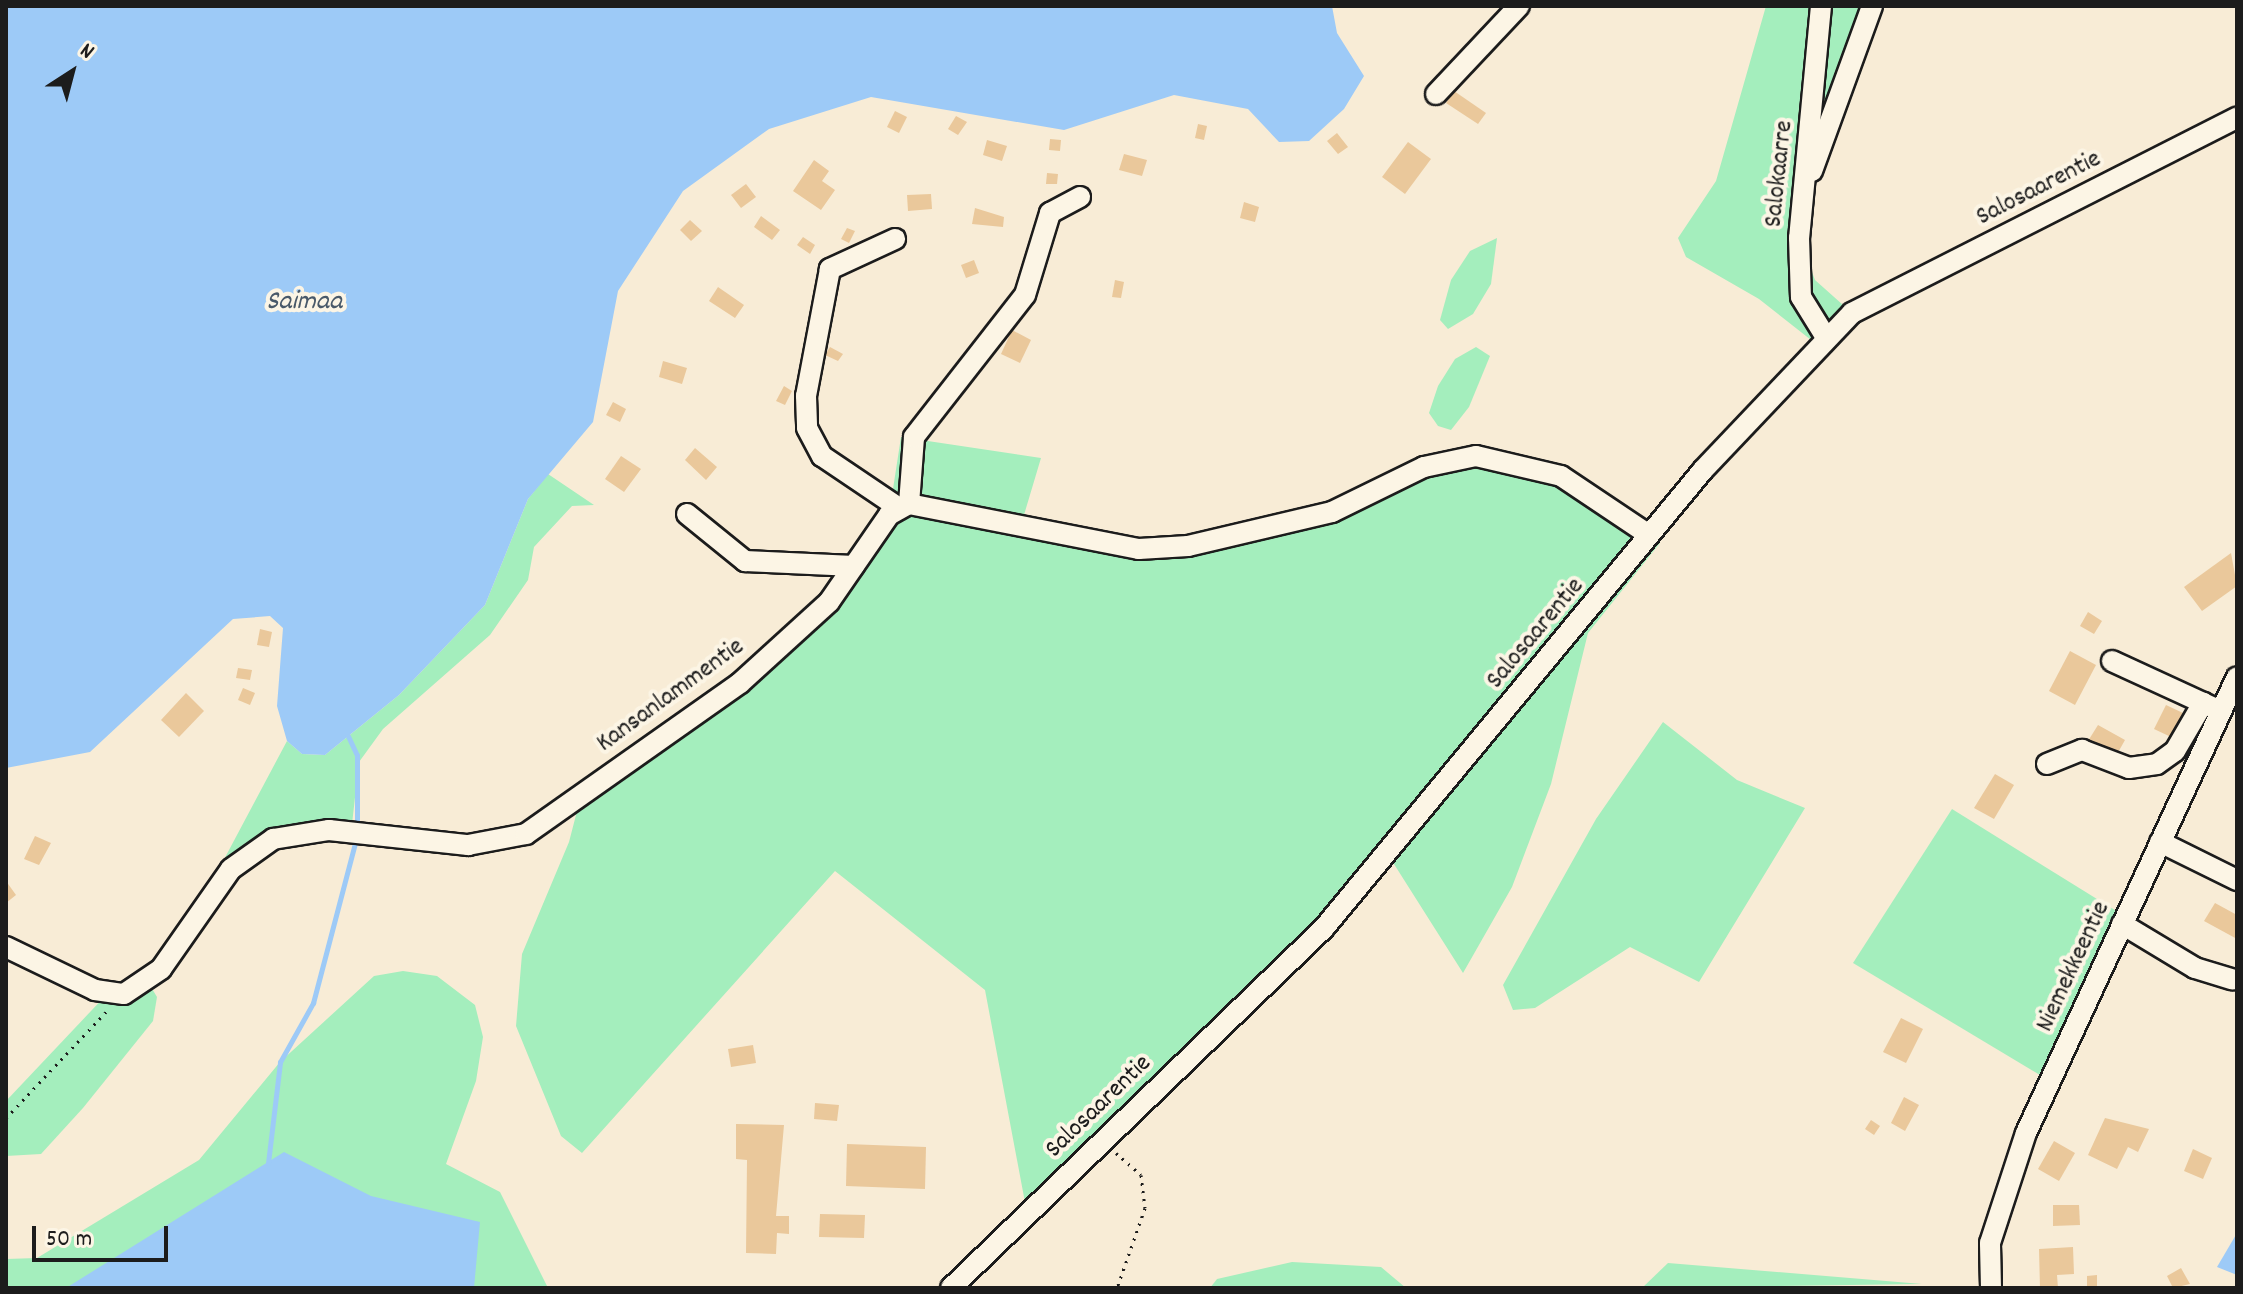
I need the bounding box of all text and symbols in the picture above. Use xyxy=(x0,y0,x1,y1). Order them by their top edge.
north arrow xyxy=(32,32,112,112)
text: N xyxy=(73,36,100,68)
street label: Salokaarre xyxy=(1759,119,1801,229)
street label: Salosaarentie xyxy=(1971,144,2107,234)
water label: Saimaa xyxy=(266,286,342,320)
street label: Salosaarentie xyxy=(1480,572,1592,696)
street label: Kansanlammentie xyxy=(591,632,751,760)
street label: Niemekkeentie xyxy=(2030,897,2118,1037)
street label: Salosaarentie xyxy=(1039,1049,1159,1165)
scale bar xyxy=(36,1210,172,1260)
text: 50 m xyxy=(46,1223,92,1257)

